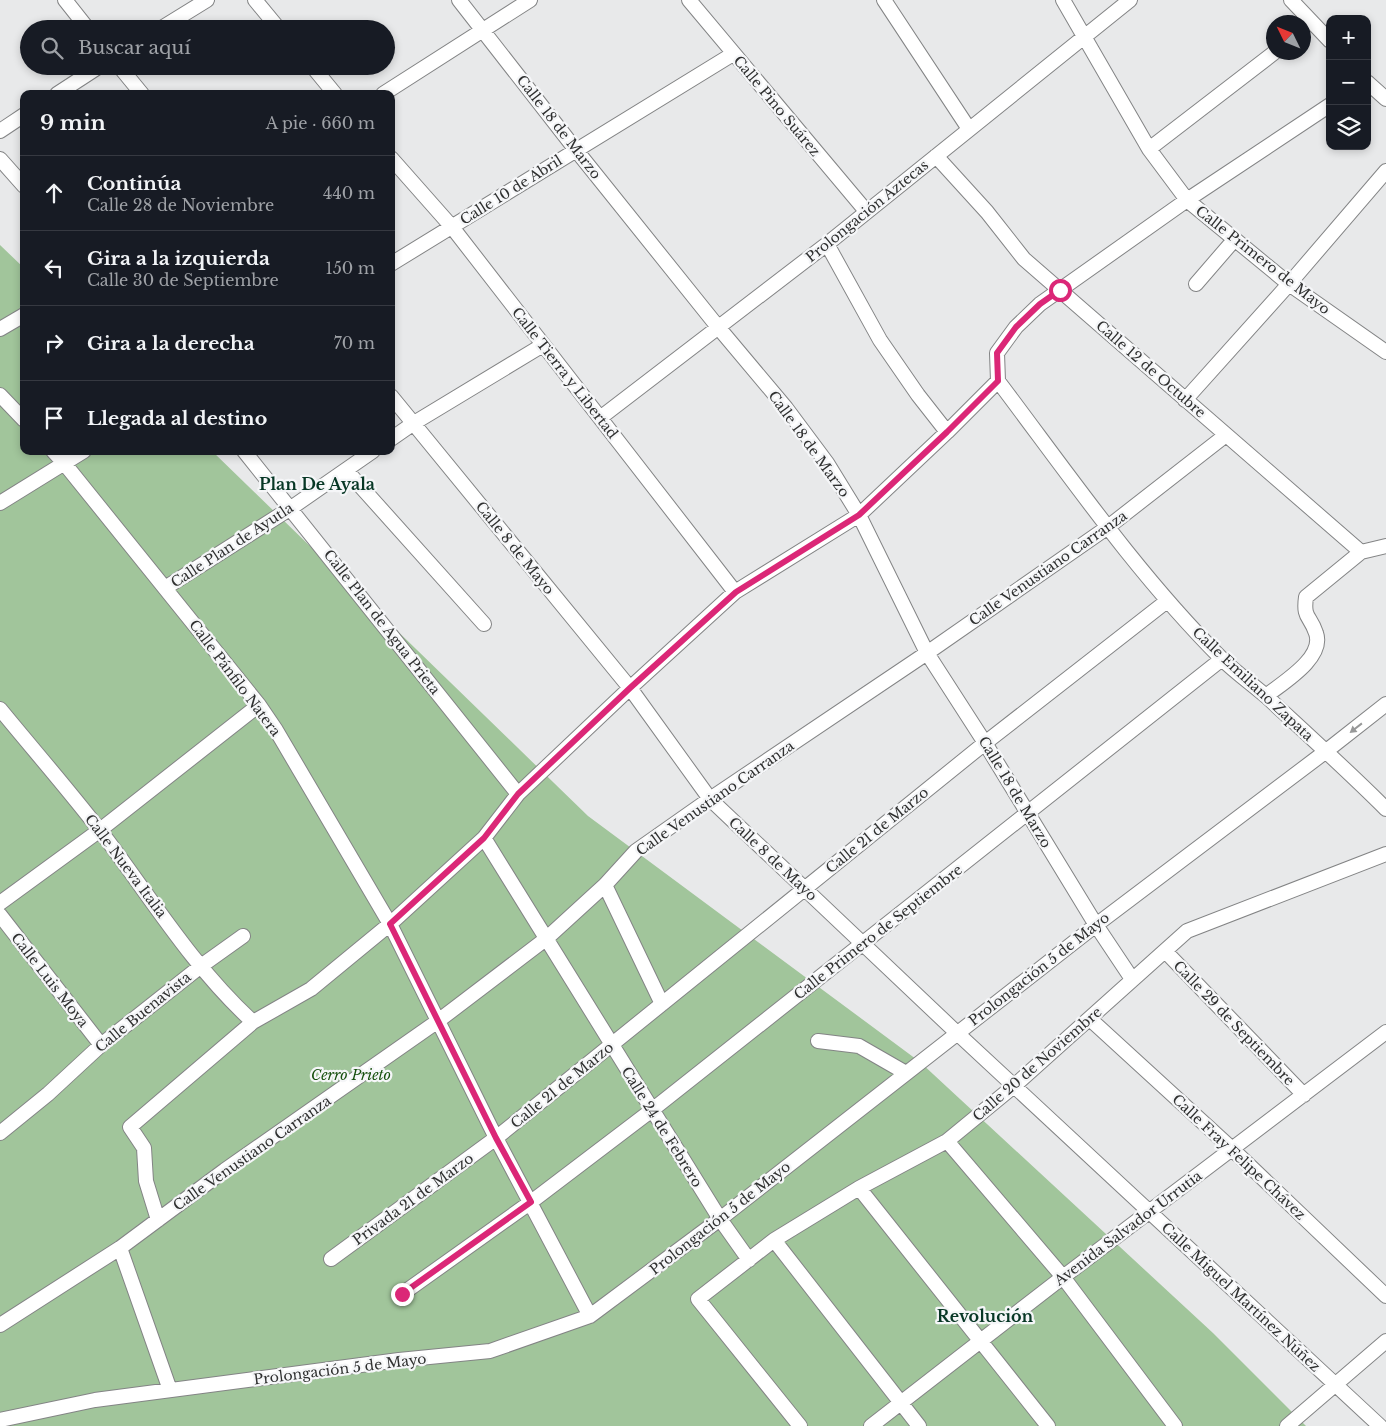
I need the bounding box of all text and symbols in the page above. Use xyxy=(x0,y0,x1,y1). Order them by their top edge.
north arrow xyxy=(1266,15,1311,60)
map controls xyxy=(1326,15,1371,150)
button: + xyxy=(1326,15,1371,60)
search box xyxy=(20,20,395,75)
icon: search xyxy=(38,34,66,62)
text: Buscar aquí xyxy=(78,36,191,59)
street label: Calle Pino Suárez xyxy=(730,52,824,160)
button: − xyxy=(1326,60,1371,105)
street label: Calle 18 de Marzo xyxy=(513,71,605,183)
button: layers xyxy=(1326,105,1371,150)
text: 9 min xyxy=(40,110,106,136)
text: A pie · 660 m xyxy=(266,113,375,133)
street label: Calle 10 de Abril xyxy=(457,151,566,229)
street label: Prolongación Aztecas xyxy=(802,156,932,266)
text: Continúa xyxy=(87,172,181,195)
icon: ahead xyxy=(40,179,68,207)
text: 440 m xyxy=(323,183,375,203)
text: Calle 28 de Noviembre xyxy=(87,195,274,215)
street label: Calle Primero de Mayo xyxy=(1192,202,1334,318)
text: Gira a la izquierda xyxy=(87,247,270,270)
icon: left xyxy=(40,254,68,282)
text: 150 m xyxy=(326,258,375,278)
text: Calle 30 de Septiembre xyxy=(87,270,279,290)
route start xyxy=(1049,279,1072,302)
street label: Calle Tierra y Libertad xyxy=(508,304,622,443)
street label: Calle 12 de Octubre xyxy=(1092,316,1210,422)
icon: right xyxy=(40,329,68,357)
text: Gira a la derecha xyxy=(87,332,255,355)
text: 70 m xyxy=(334,333,375,353)
street label: Calle 18 de Marzo xyxy=(764,387,854,501)
icon: arrive xyxy=(40,404,68,432)
text: Llegada al destino xyxy=(87,407,267,430)
district label: Plan De Ayala xyxy=(259,474,375,494)
street label: Calle 8 de Mayo xyxy=(472,498,558,598)
street label: Calle Plan de Ayutla xyxy=(167,499,297,591)
street label: Calle Venustiano Carranza xyxy=(966,506,1131,629)
street label: Calle Plan de Agua Prieta xyxy=(320,546,444,698)
street label: Calle Pánfilo Natera xyxy=(185,616,285,740)
street label: Calle Emiliano Zapata xyxy=(1189,623,1317,745)
one-way arrow xyxy=(1349,722,1362,733)
street label: Calle 18 de Marzo xyxy=(975,733,1055,851)
street label: Calle Venustiano Carranza xyxy=(633,736,798,859)
street label: Calle 21 de Marzo xyxy=(822,783,932,877)
street label: Calle Nueva Italia xyxy=(81,811,171,922)
street label: Calle 8 de Mayo xyxy=(725,813,821,905)
street label: Calle Primero de Septiembre xyxy=(790,861,966,1003)
street label: Prolongación 5 de Mayo xyxy=(965,908,1113,1030)
street label: Calle Luis Moya xyxy=(7,929,93,1031)
street label: Calle 29 de Septiembre xyxy=(1170,957,1298,1089)
street label: Calle Buenavista xyxy=(91,968,195,1056)
street label: Calle 20 de Noviembre xyxy=(969,1003,1105,1125)
street label: Calle 21 de Marzo xyxy=(507,1038,617,1132)
street label: Calle 24 de Febrero xyxy=(618,1063,706,1191)
park label: Cerro Prieto xyxy=(311,1066,391,1084)
street label: Calle Fray Felipe Chávez xyxy=(1168,1090,1310,1224)
street label: Calle Venustiano Carranza xyxy=(170,1091,335,1214)
street label: Privada 21 de Marzo xyxy=(349,1149,477,1249)
street label: Prolongación 5 de Mayo xyxy=(646,1157,794,1279)
street label: Avenida Salvador Urrutia xyxy=(1050,1166,1206,1290)
street label: Calle Miguel Martínez Núñez xyxy=(1158,1219,1324,1376)
route end xyxy=(391,1283,414,1306)
district label: Revolución xyxy=(937,1306,1034,1326)
street label: Prolongación 5 de Mayo xyxy=(253,1349,427,1389)

